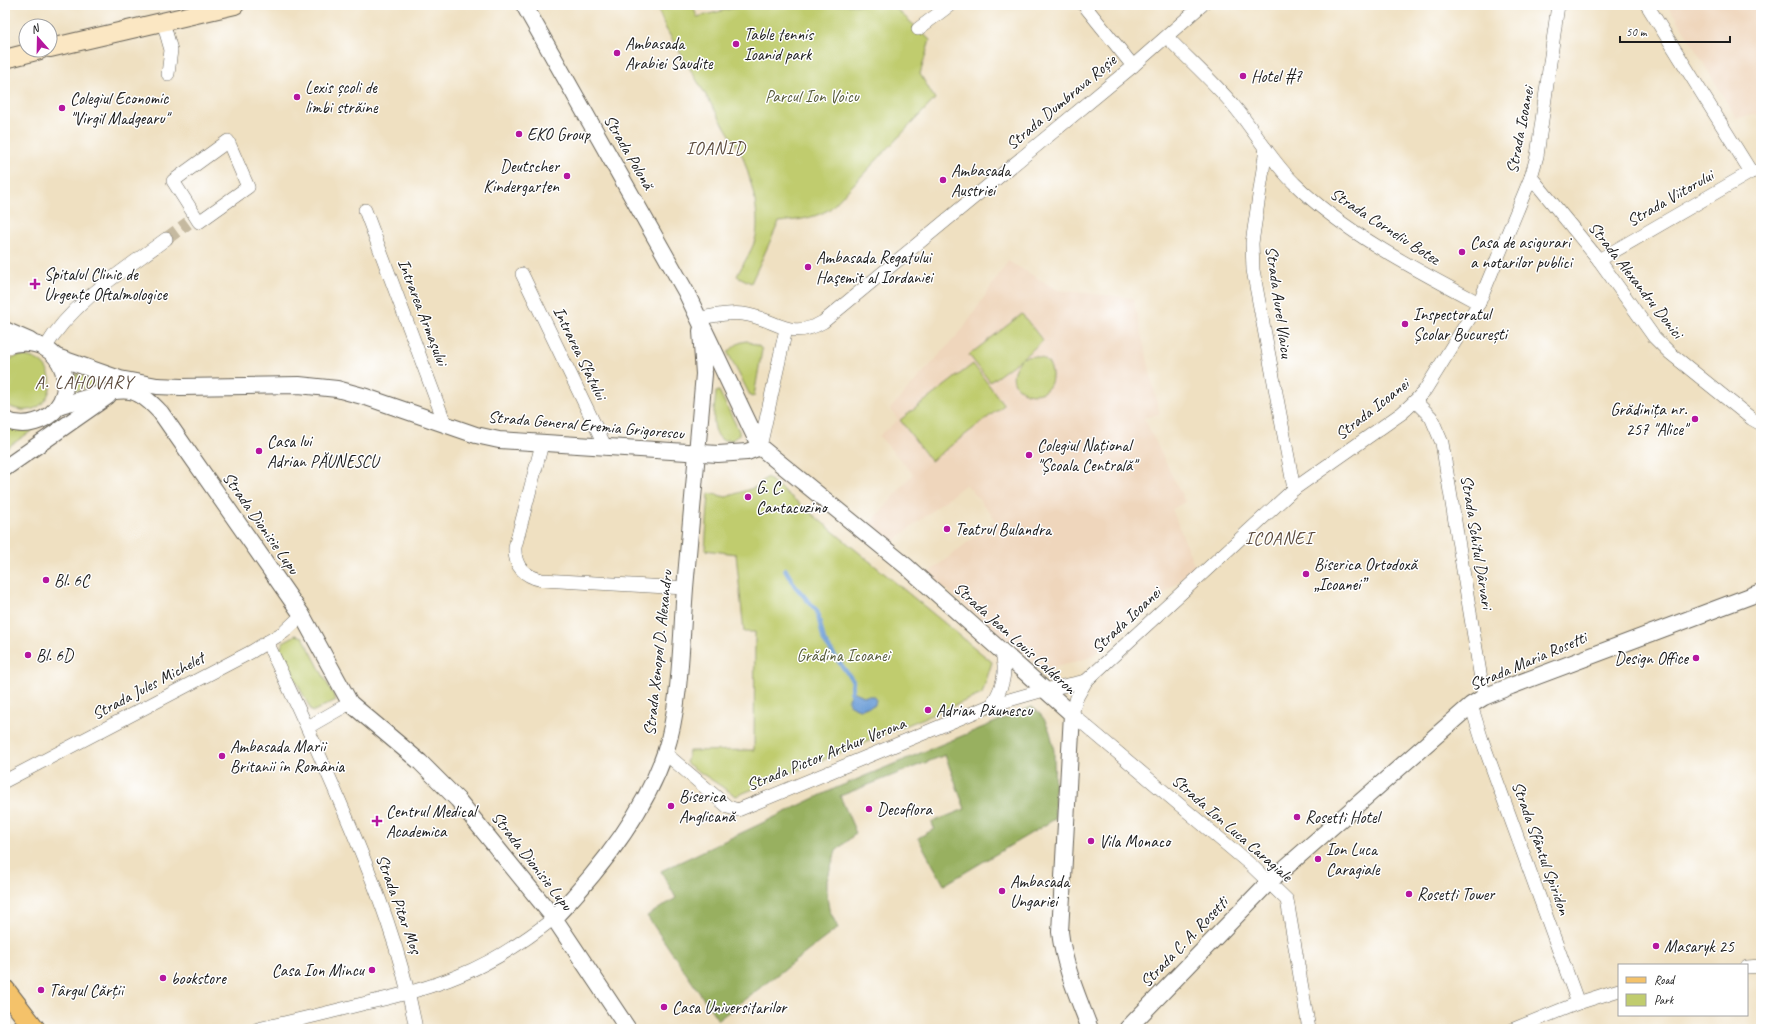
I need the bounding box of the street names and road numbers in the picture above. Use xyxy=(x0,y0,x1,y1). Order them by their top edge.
street label: Strada Dumbrava Roșie xyxy=(1002,49,1122,154)
street label: Strada Icoanei xyxy=(1501,82,1539,175)
street label: Strada Polonă xyxy=(599,111,660,194)
street label: Strada Viitorului xyxy=(1623,164,1719,231)
street label: Strada Corneliu Botez xyxy=(1326,183,1445,270)
street label: Strada Alexandru Donici xyxy=(1584,217,1689,344)
street label: Strada Aurel Vlaicu xyxy=(1261,245,1297,361)
street label: Intrarea Armașului xyxy=(393,256,454,371)
street label: Intrarea Sfatului xyxy=(548,303,612,405)
street label: Strada Icoanei xyxy=(1331,372,1415,444)
street label: Strada General Eremia Grigorescu xyxy=(487,406,687,444)
street label: Strada Dionisie Lupu xyxy=(218,468,305,580)
street label: Strada Schitul Dârvari xyxy=(1456,474,1498,612)
street label: Strada Xenopol D. Alexandru xyxy=(639,567,677,737)
street label: Strada Jean Louis Calderon xyxy=(949,577,1082,699)
street label: Strada Icoanei xyxy=(1087,580,1167,658)
street label: Strada Maria Rosetti xyxy=(1466,626,1591,695)
street label: Strada Jules Michelet xyxy=(88,646,210,724)
street label: Strada Pictor Arthur Verona xyxy=(744,712,910,795)
street label: Strada Ion Luca Caragiale xyxy=(1167,770,1298,887)
street label: Strada Sfântul Spiridon xyxy=(1507,778,1575,919)
street label: Strada Dionisie Lupu xyxy=(487,807,578,916)
street label: Strada Pitar Moș xyxy=(371,852,427,958)
street label: Strada C. A. Rosetti xyxy=(1136,890,1234,992)

